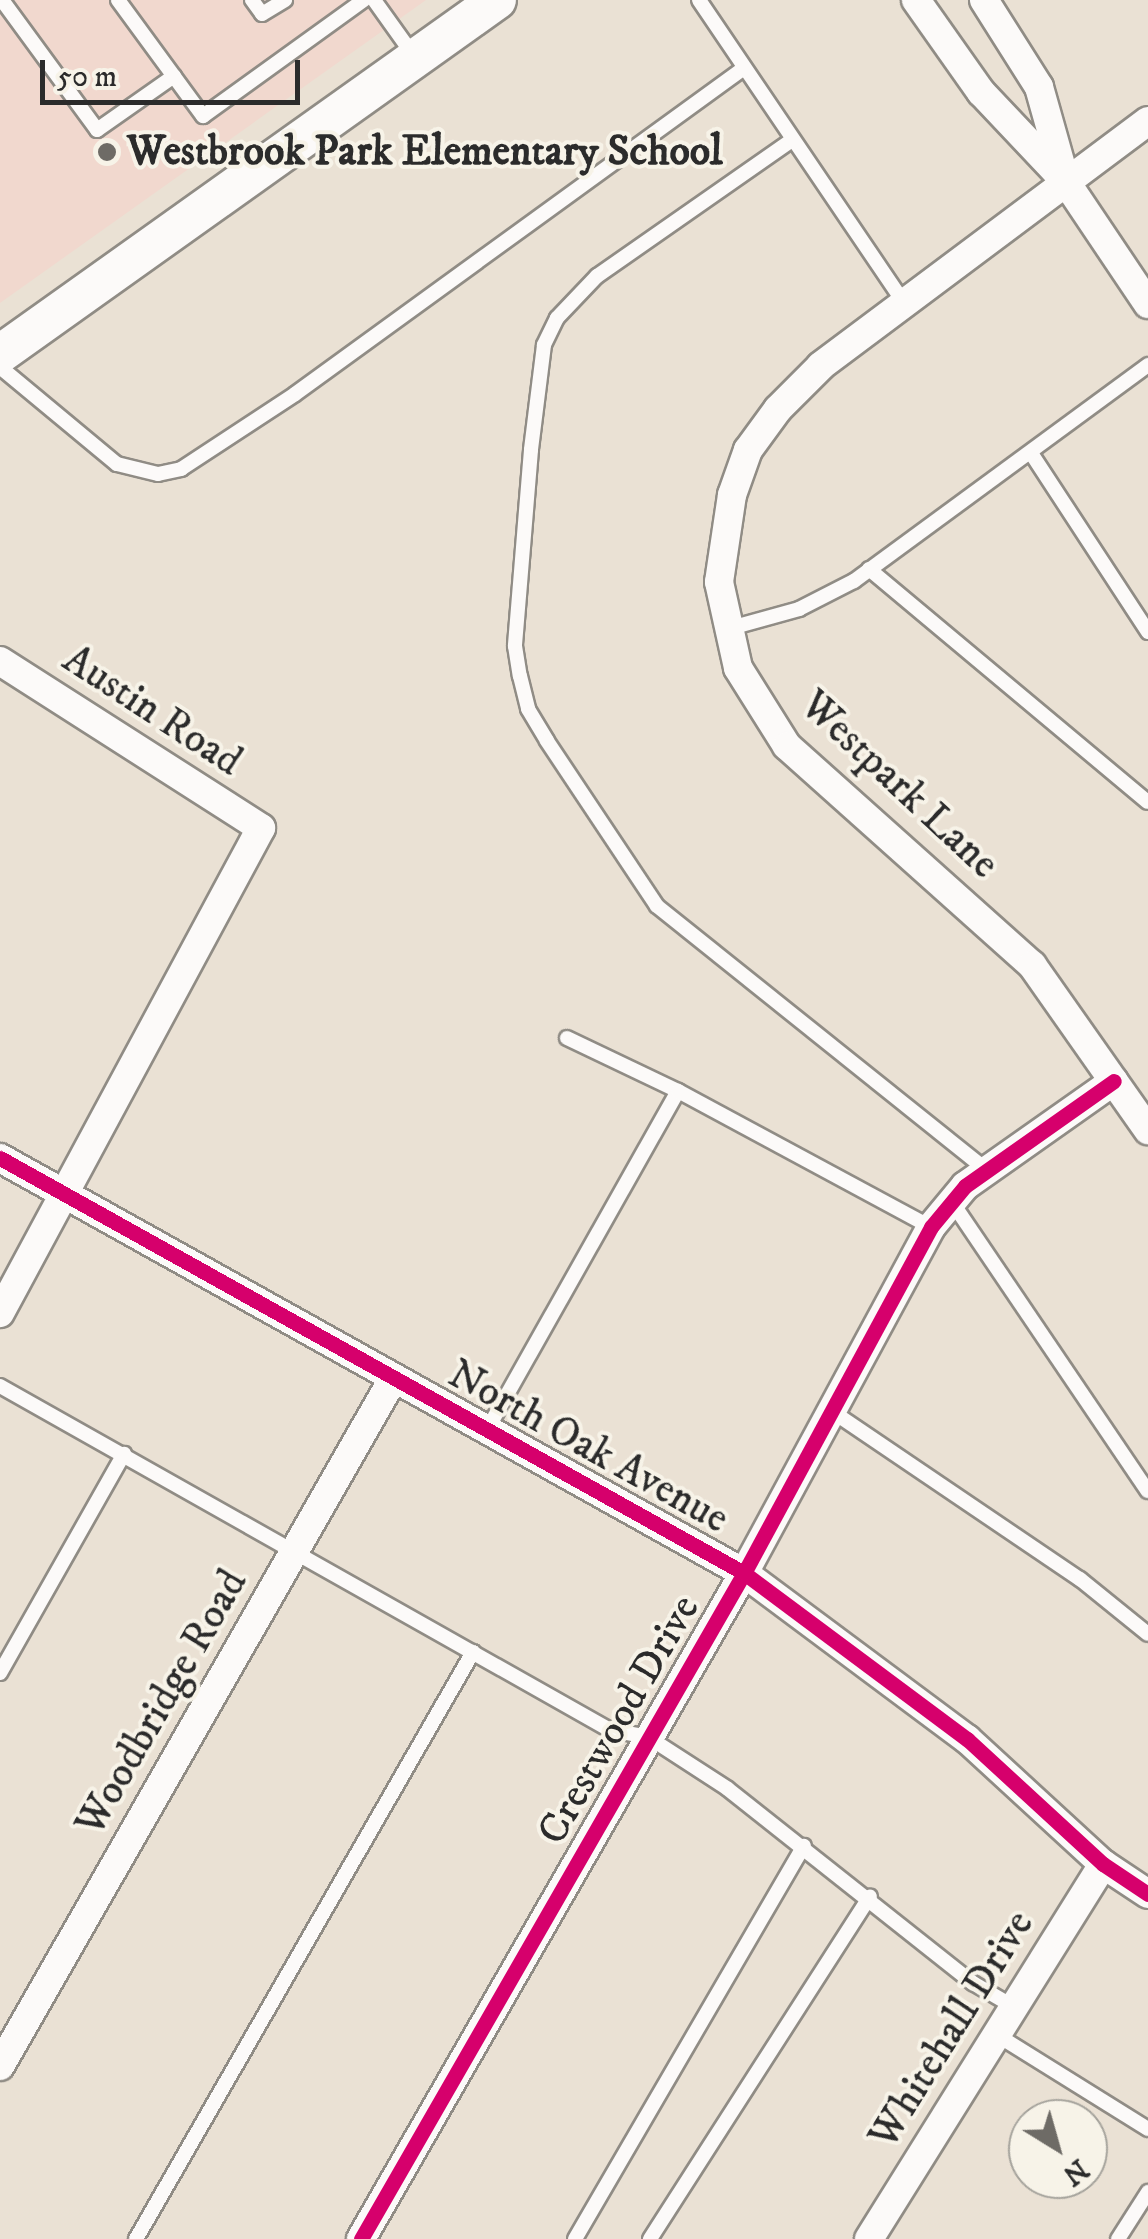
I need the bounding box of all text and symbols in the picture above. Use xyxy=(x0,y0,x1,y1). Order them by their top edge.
scale bar xyxy=(45,40,305,102)
text: 50 m xyxy=(57,59,117,96)
place label: Westbrook Park Elementary School xyxy=(127,127,723,177)
marker: Westbrook Park Elementary School xyxy=(96,141,118,163)
street label: Austin Road xyxy=(53,635,251,787)
street label: Westpark Lane xyxy=(789,680,1009,890)
street label: North Oak Avenue xyxy=(439,1349,737,1545)
street label: Woodbridge Road xyxy=(65,1561,259,1845)
street label: Crestwood Drive xyxy=(527,1586,711,1854)
street label: Whitehall Drive xyxy=(859,1902,1045,2158)
north arrow xyxy=(1008,2099,1108,2199)
text: N xyxy=(1055,2151,1095,2193)

